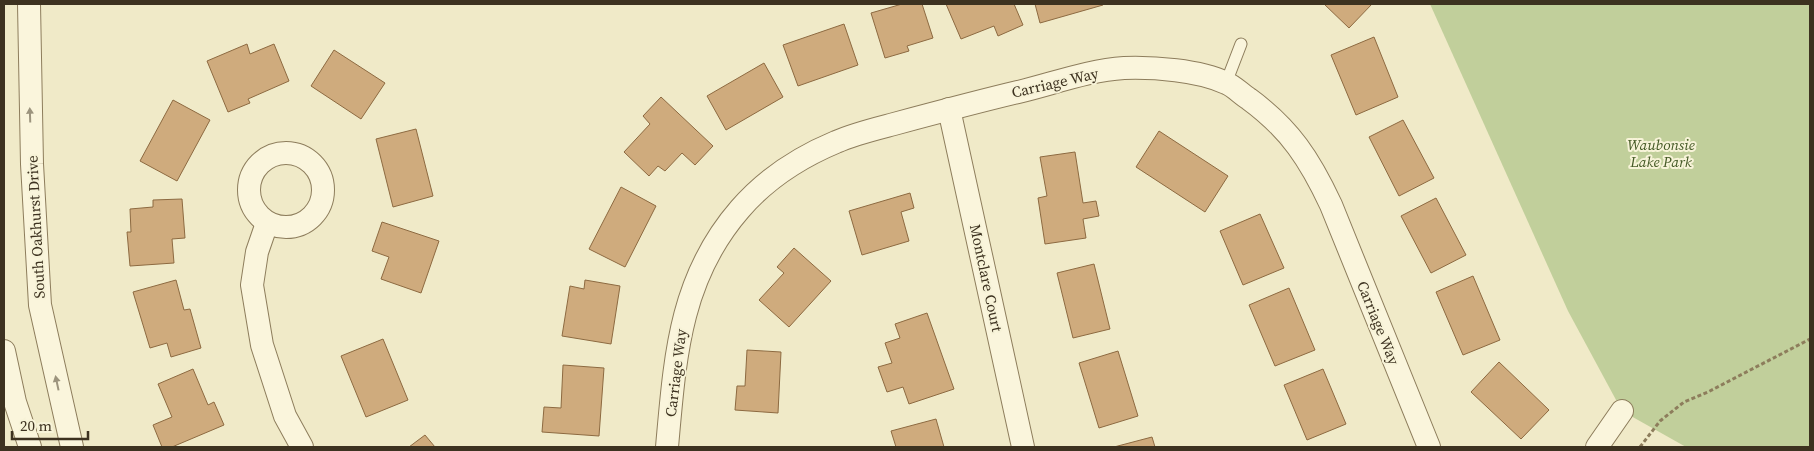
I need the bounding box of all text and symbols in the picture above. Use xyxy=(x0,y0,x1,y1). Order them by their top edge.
street label: Carriage Way xyxy=(1009,62,1101,103)
one-way arrow xyxy=(26,107,34,123)
park label: Waubonsie Lake Park xyxy=(1627,134,1695,172)
street label: South Oakhurst Drive xyxy=(21,155,50,299)
street label: Montclare Court xyxy=(965,222,1008,334)
street label: Carriage Way xyxy=(1352,278,1405,368)
street label: Carriage Way xyxy=(660,327,691,418)
one-way arrow xyxy=(53,375,61,390)
scale bar xyxy=(12,408,89,440)
text: 20 m xyxy=(20,415,52,436)

